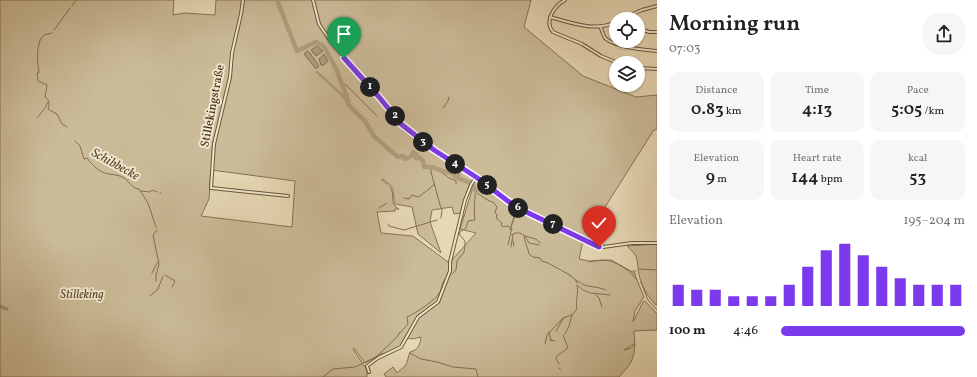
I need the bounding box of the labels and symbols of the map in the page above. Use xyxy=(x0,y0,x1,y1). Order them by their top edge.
pin xyxy=(327,17,361,58)
street label: Stillekingstraße xyxy=(197,63,229,149)
pin: 1 xyxy=(360,77,380,97)
pin: 2 xyxy=(385,106,405,126)
pin: 3 xyxy=(413,132,433,152)
water label: Schibbecke xyxy=(88,144,142,186)
pin: 4 xyxy=(445,154,465,174)
pin: 5 xyxy=(477,175,497,195)
pin: 6 xyxy=(508,198,528,218)
pin xyxy=(582,206,616,247)
pin: 7 xyxy=(543,214,563,234)
park label: Stilleking xyxy=(60,287,104,303)

